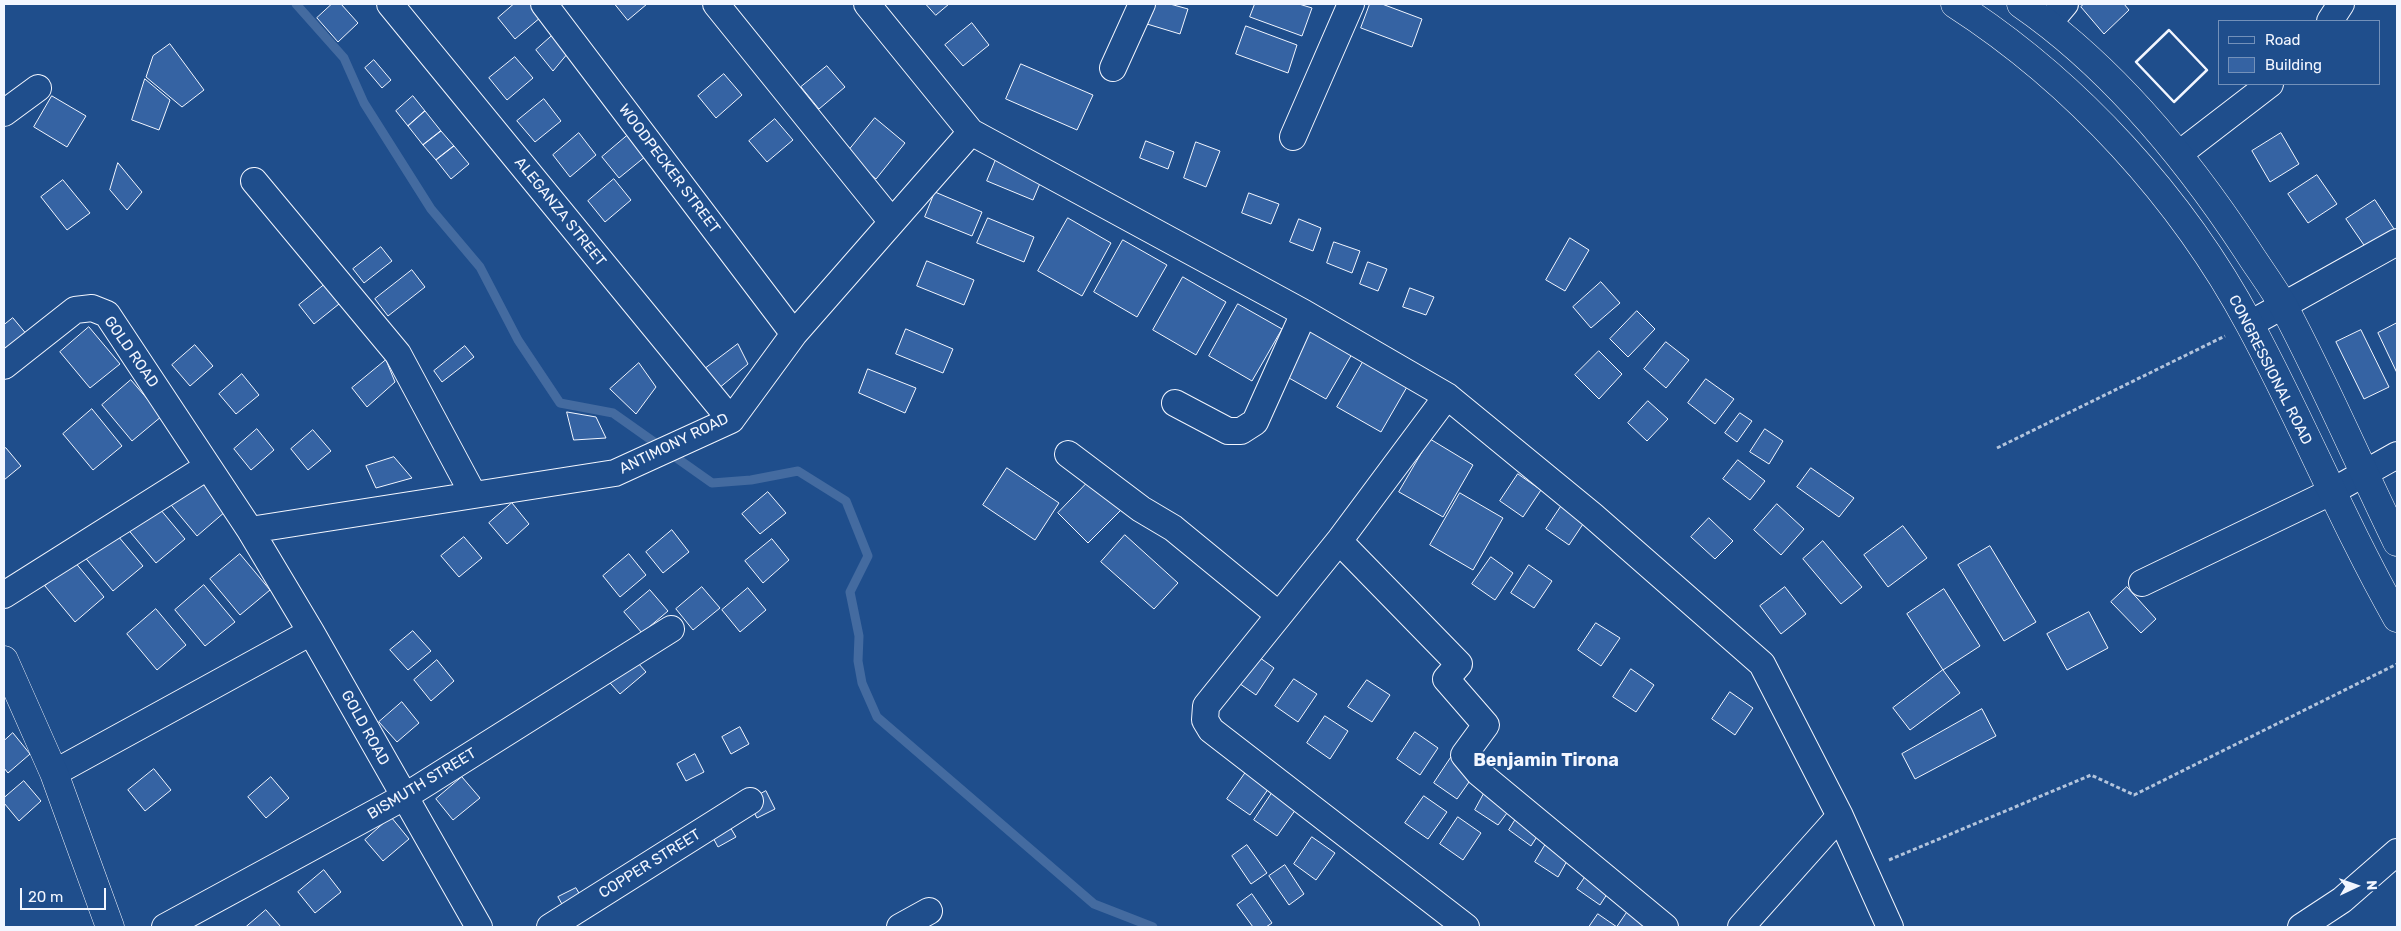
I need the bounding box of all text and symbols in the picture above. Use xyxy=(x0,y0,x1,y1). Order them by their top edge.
legend xyxy=(2218,20,2381,85)
text: Road xyxy=(2265,31,2301,49)
text: Building xyxy=(2265,56,2322,74)
street label: WOODPECKER STREET xyxy=(614,101,724,237)
street label: ALEGANZA STREET xyxy=(510,154,610,270)
street label: CONGRESSIONAL ROAD xyxy=(2224,292,2316,448)
street label: GOLD ROAD xyxy=(100,313,162,391)
street label: ANTIMONY ROAD xyxy=(616,410,732,478)
street label: GOLD ROAD xyxy=(337,687,393,769)
street label: BISMUTH STREET xyxy=(364,744,480,824)
district label: Benjamin Tirona xyxy=(1473,750,1619,772)
street label: COPPER STREET xyxy=(596,825,704,903)
north arrow xyxy=(2331,861,2381,911)
scale bar xyxy=(22,878,109,910)
text: N xyxy=(2363,880,2380,891)
text: 20 m xyxy=(28,888,63,906)

